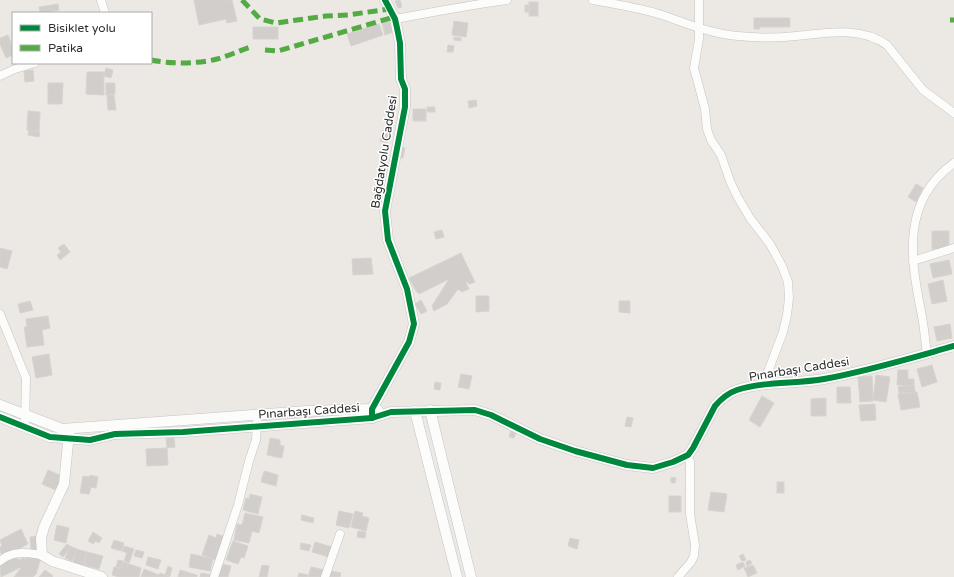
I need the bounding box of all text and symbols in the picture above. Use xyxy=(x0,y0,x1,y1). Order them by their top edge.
legend xyxy=(12,12,152,64)
text: Bisiklet yolu xyxy=(48,21,116,35)
text: Patika xyxy=(48,41,83,55)
street label: Bağdatyolu Caddesi xyxy=(368,95,400,209)
street label: Pınarbaşı Caddesi xyxy=(748,354,850,384)
street label: Pınarbaşı Caddesi xyxy=(258,400,360,422)

